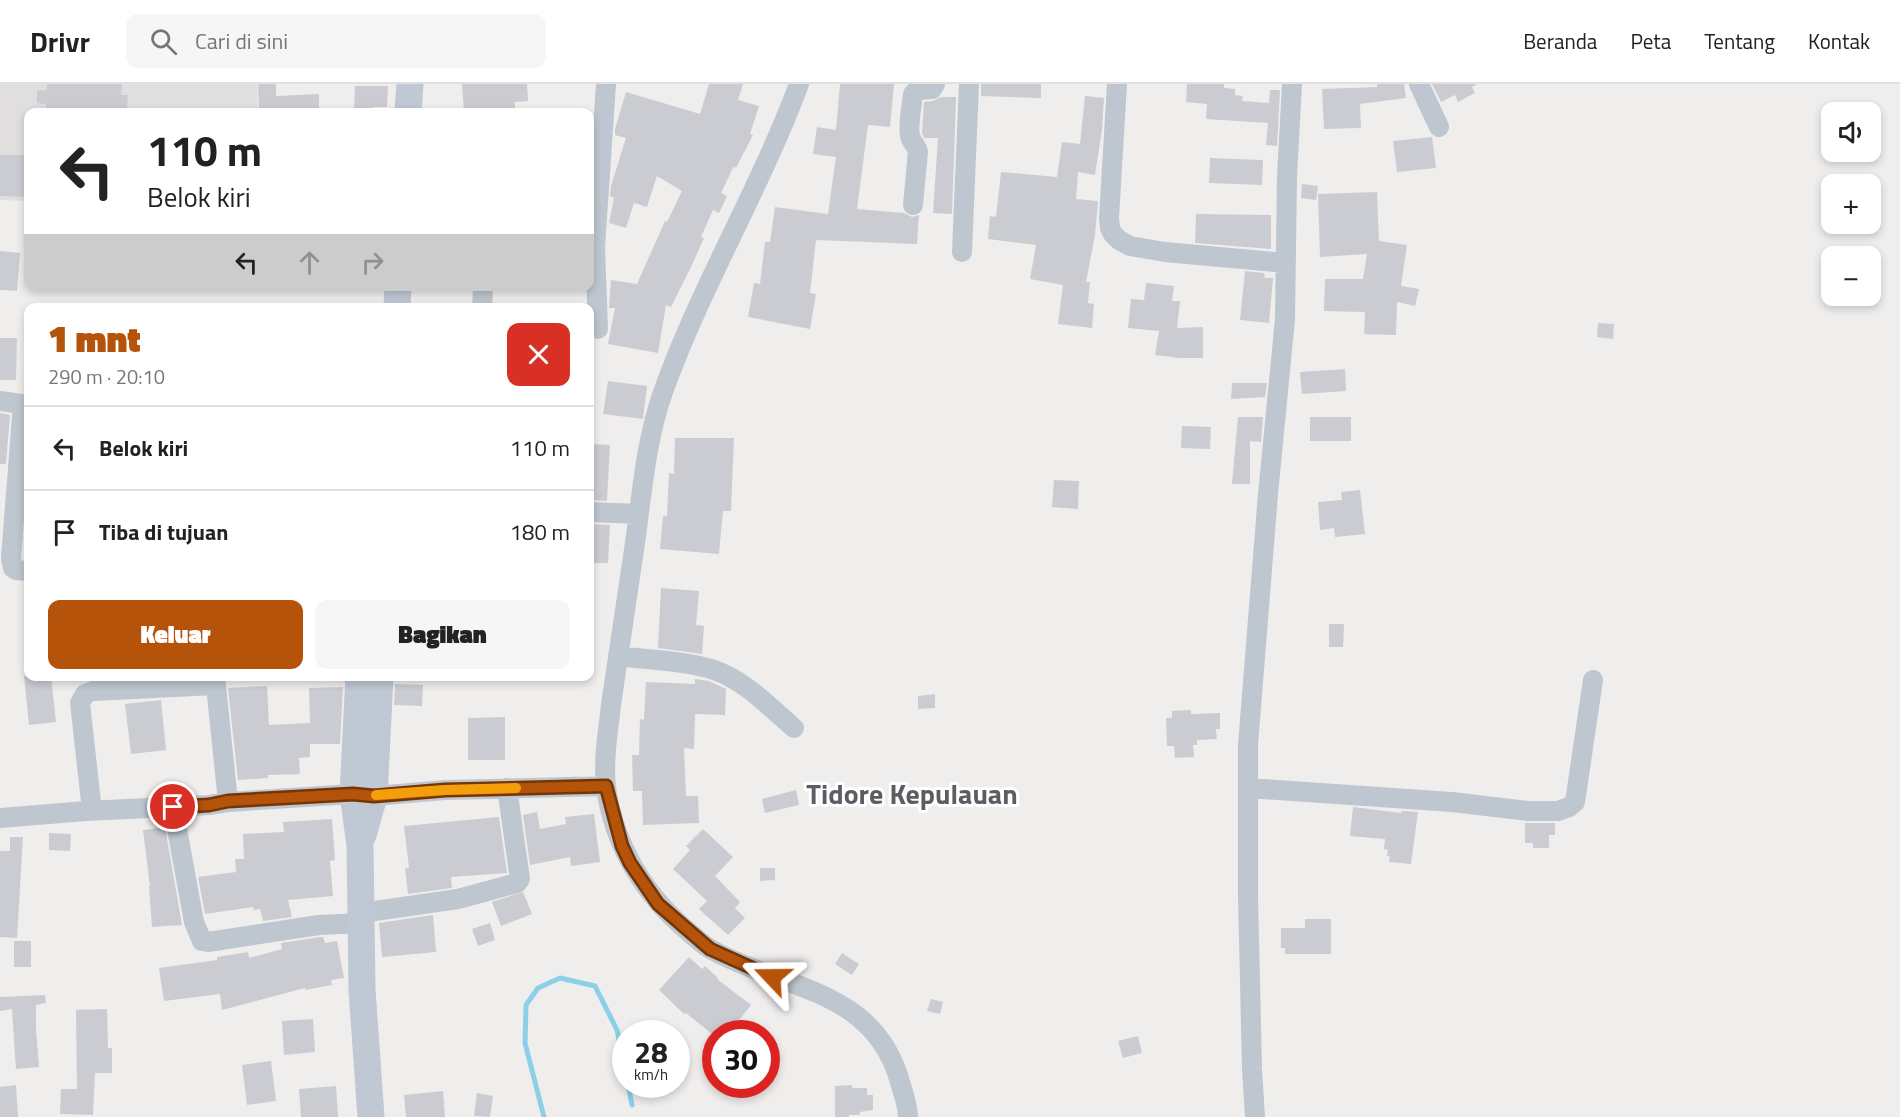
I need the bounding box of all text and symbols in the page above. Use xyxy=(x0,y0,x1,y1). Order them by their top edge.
search box xyxy=(126,14,546,68)
text: Drivr xyxy=(30,20,90,63)
text: Cari di sini xyxy=(195,24,288,58)
icon: search xyxy=(147,25,180,58)
text: Beranda xyxy=(1523,25,1597,57)
text: Peta xyxy=(1630,25,1671,57)
text: Tentang xyxy=(1704,25,1775,57)
text: Kontak xyxy=(1808,25,1870,57)
map controls xyxy=(1821,102,1881,306)
button: sound xyxy=(1821,102,1881,162)
text: 110 m xyxy=(147,118,262,182)
icon: left xyxy=(48,132,126,210)
button: + xyxy=(1821,174,1881,234)
text: Belok kiri xyxy=(147,176,251,217)
icon: left xyxy=(230,246,263,279)
icon: ahead xyxy=(293,246,326,279)
icon: right xyxy=(356,246,389,279)
button: − xyxy=(1821,246,1881,306)
text: 1 mnt xyxy=(48,311,141,366)
button: close xyxy=(507,323,570,386)
text: 290 m · 20:10 xyxy=(48,361,165,392)
text: Belok kiri xyxy=(99,431,188,465)
text: 110 m xyxy=(510,431,570,465)
icon: left xyxy=(48,432,81,465)
text: Tiba di tujuan xyxy=(99,515,228,549)
text: 180 m xyxy=(510,515,570,549)
icon: arrive xyxy=(48,516,81,549)
button: Keluar xyxy=(48,600,303,669)
button: Bagikan xyxy=(315,600,570,669)
district label: Tidore Kepulauan xyxy=(806,772,1018,815)
pin xyxy=(147,781,198,832)
icon: arrive xyxy=(156,790,189,823)
position arrow xyxy=(740,945,804,1009)
speed limit sign: 30 xyxy=(702,1020,780,1098)
text: 28 xyxy=(634,1029,668,1075)
text: km/h xyxy=(634,1063,668,1086)

